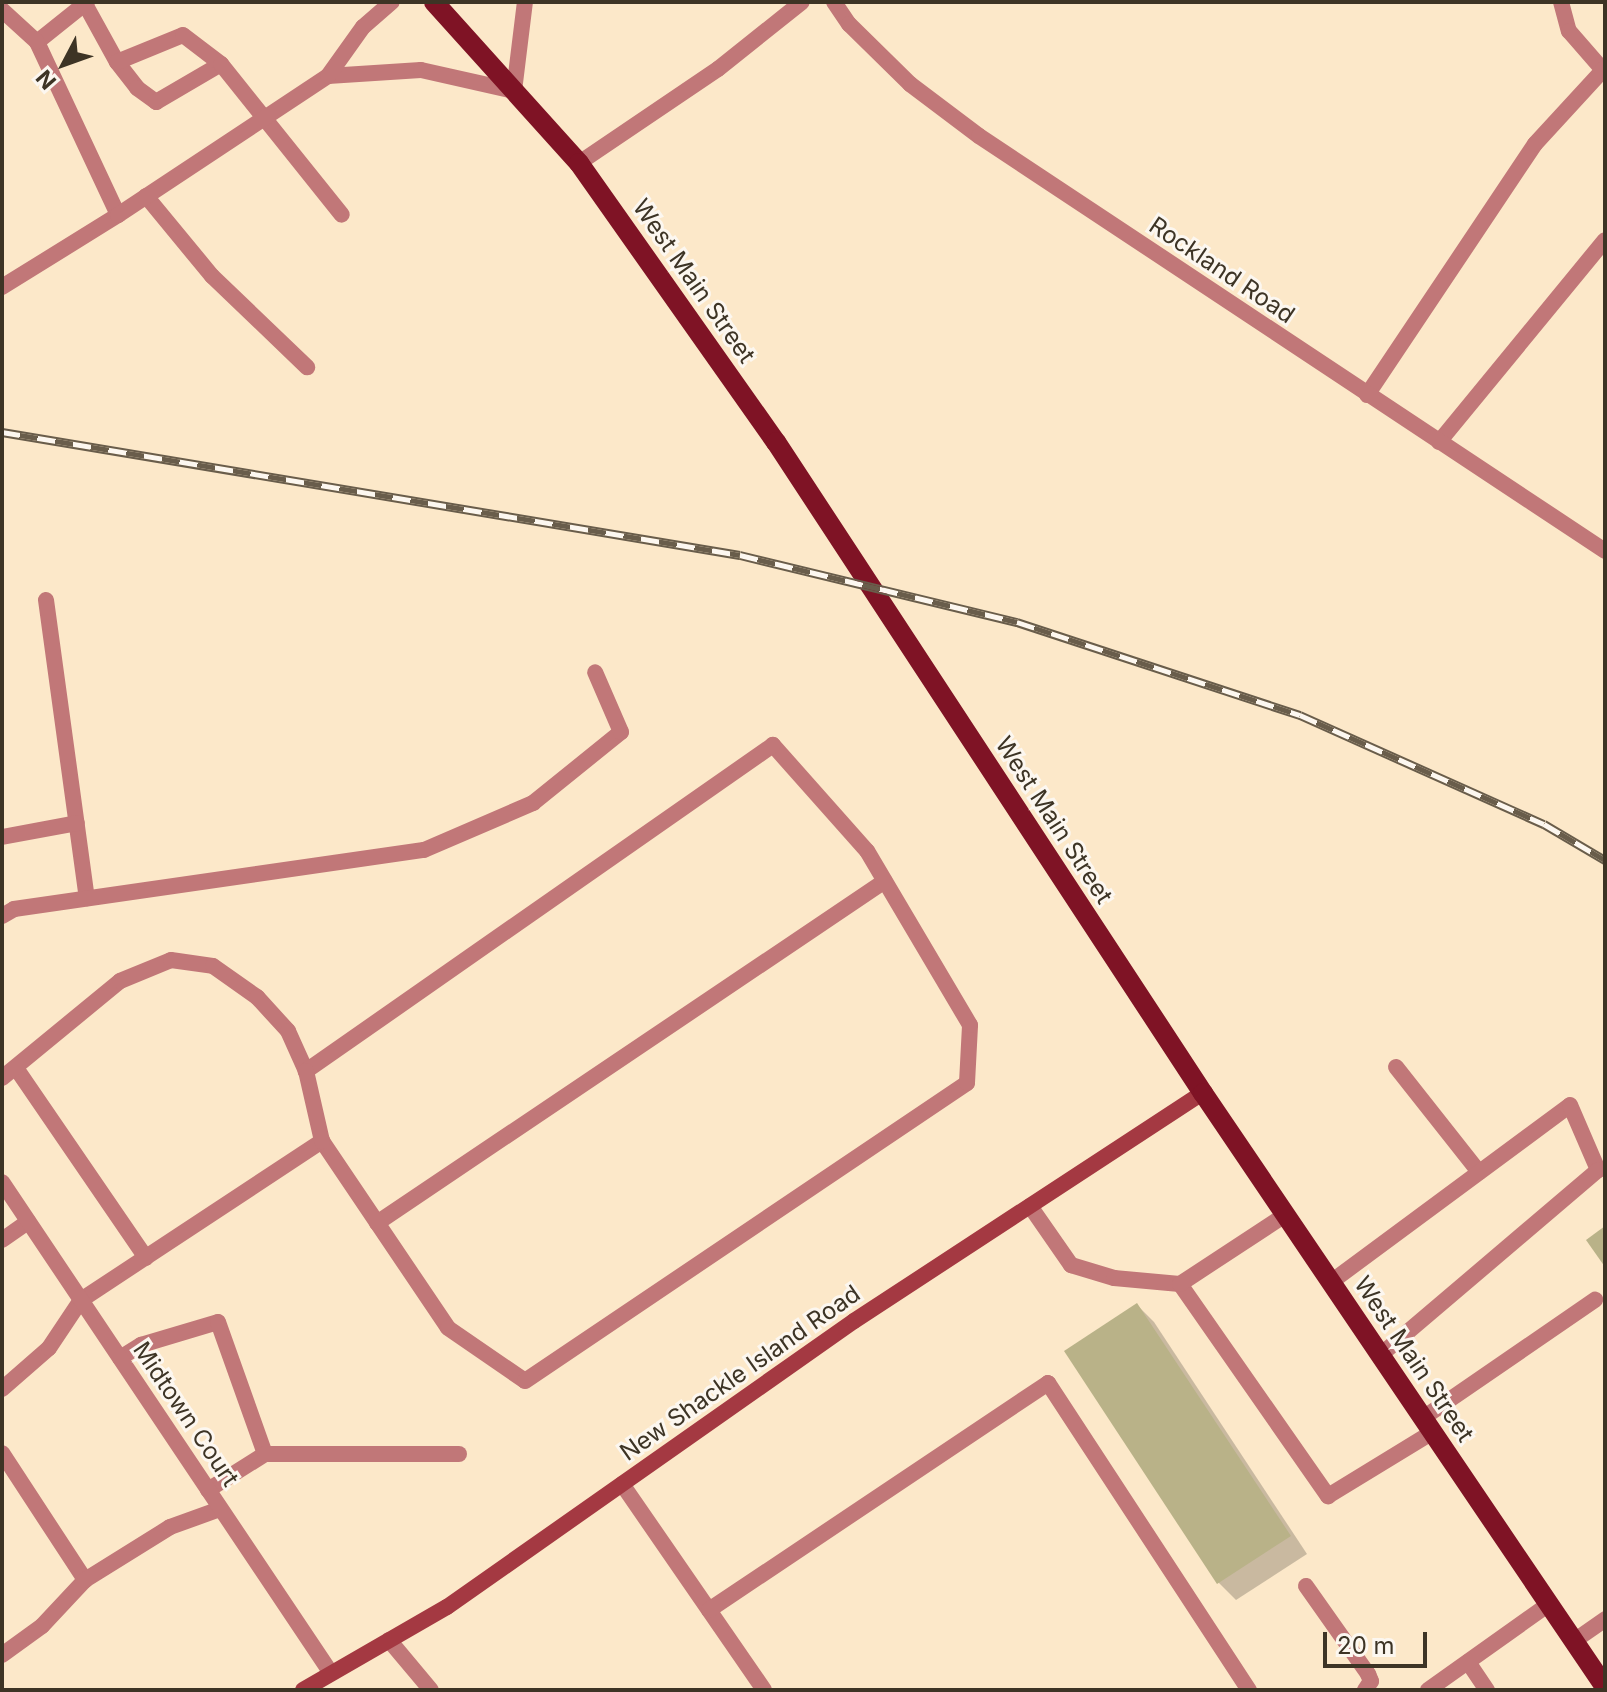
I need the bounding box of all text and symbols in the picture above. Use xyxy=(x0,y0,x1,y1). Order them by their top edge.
north arrow xyxy=(24,24,104,104)
text: N xyxy=(31,65,61,95)
street label: West Main Street xyxy=(627,194,761,368)
street label: Rockland Road xyxy=(1144,211,1300,329)
street label: West Main Street xyxy=(989,731,1119,909)
street label: West Main Street xyxy=(1348,1271,1480,1447)
street label: New Shackle Island Road xyxy=(614,1279,866,1467)
street label: Midtown Court xyxy=(127,1336,245,1492)
scale bar xyxy=(1327,1616,1431,1666)
text: 20 m xyxy=(1337,1631,1395,1660)

